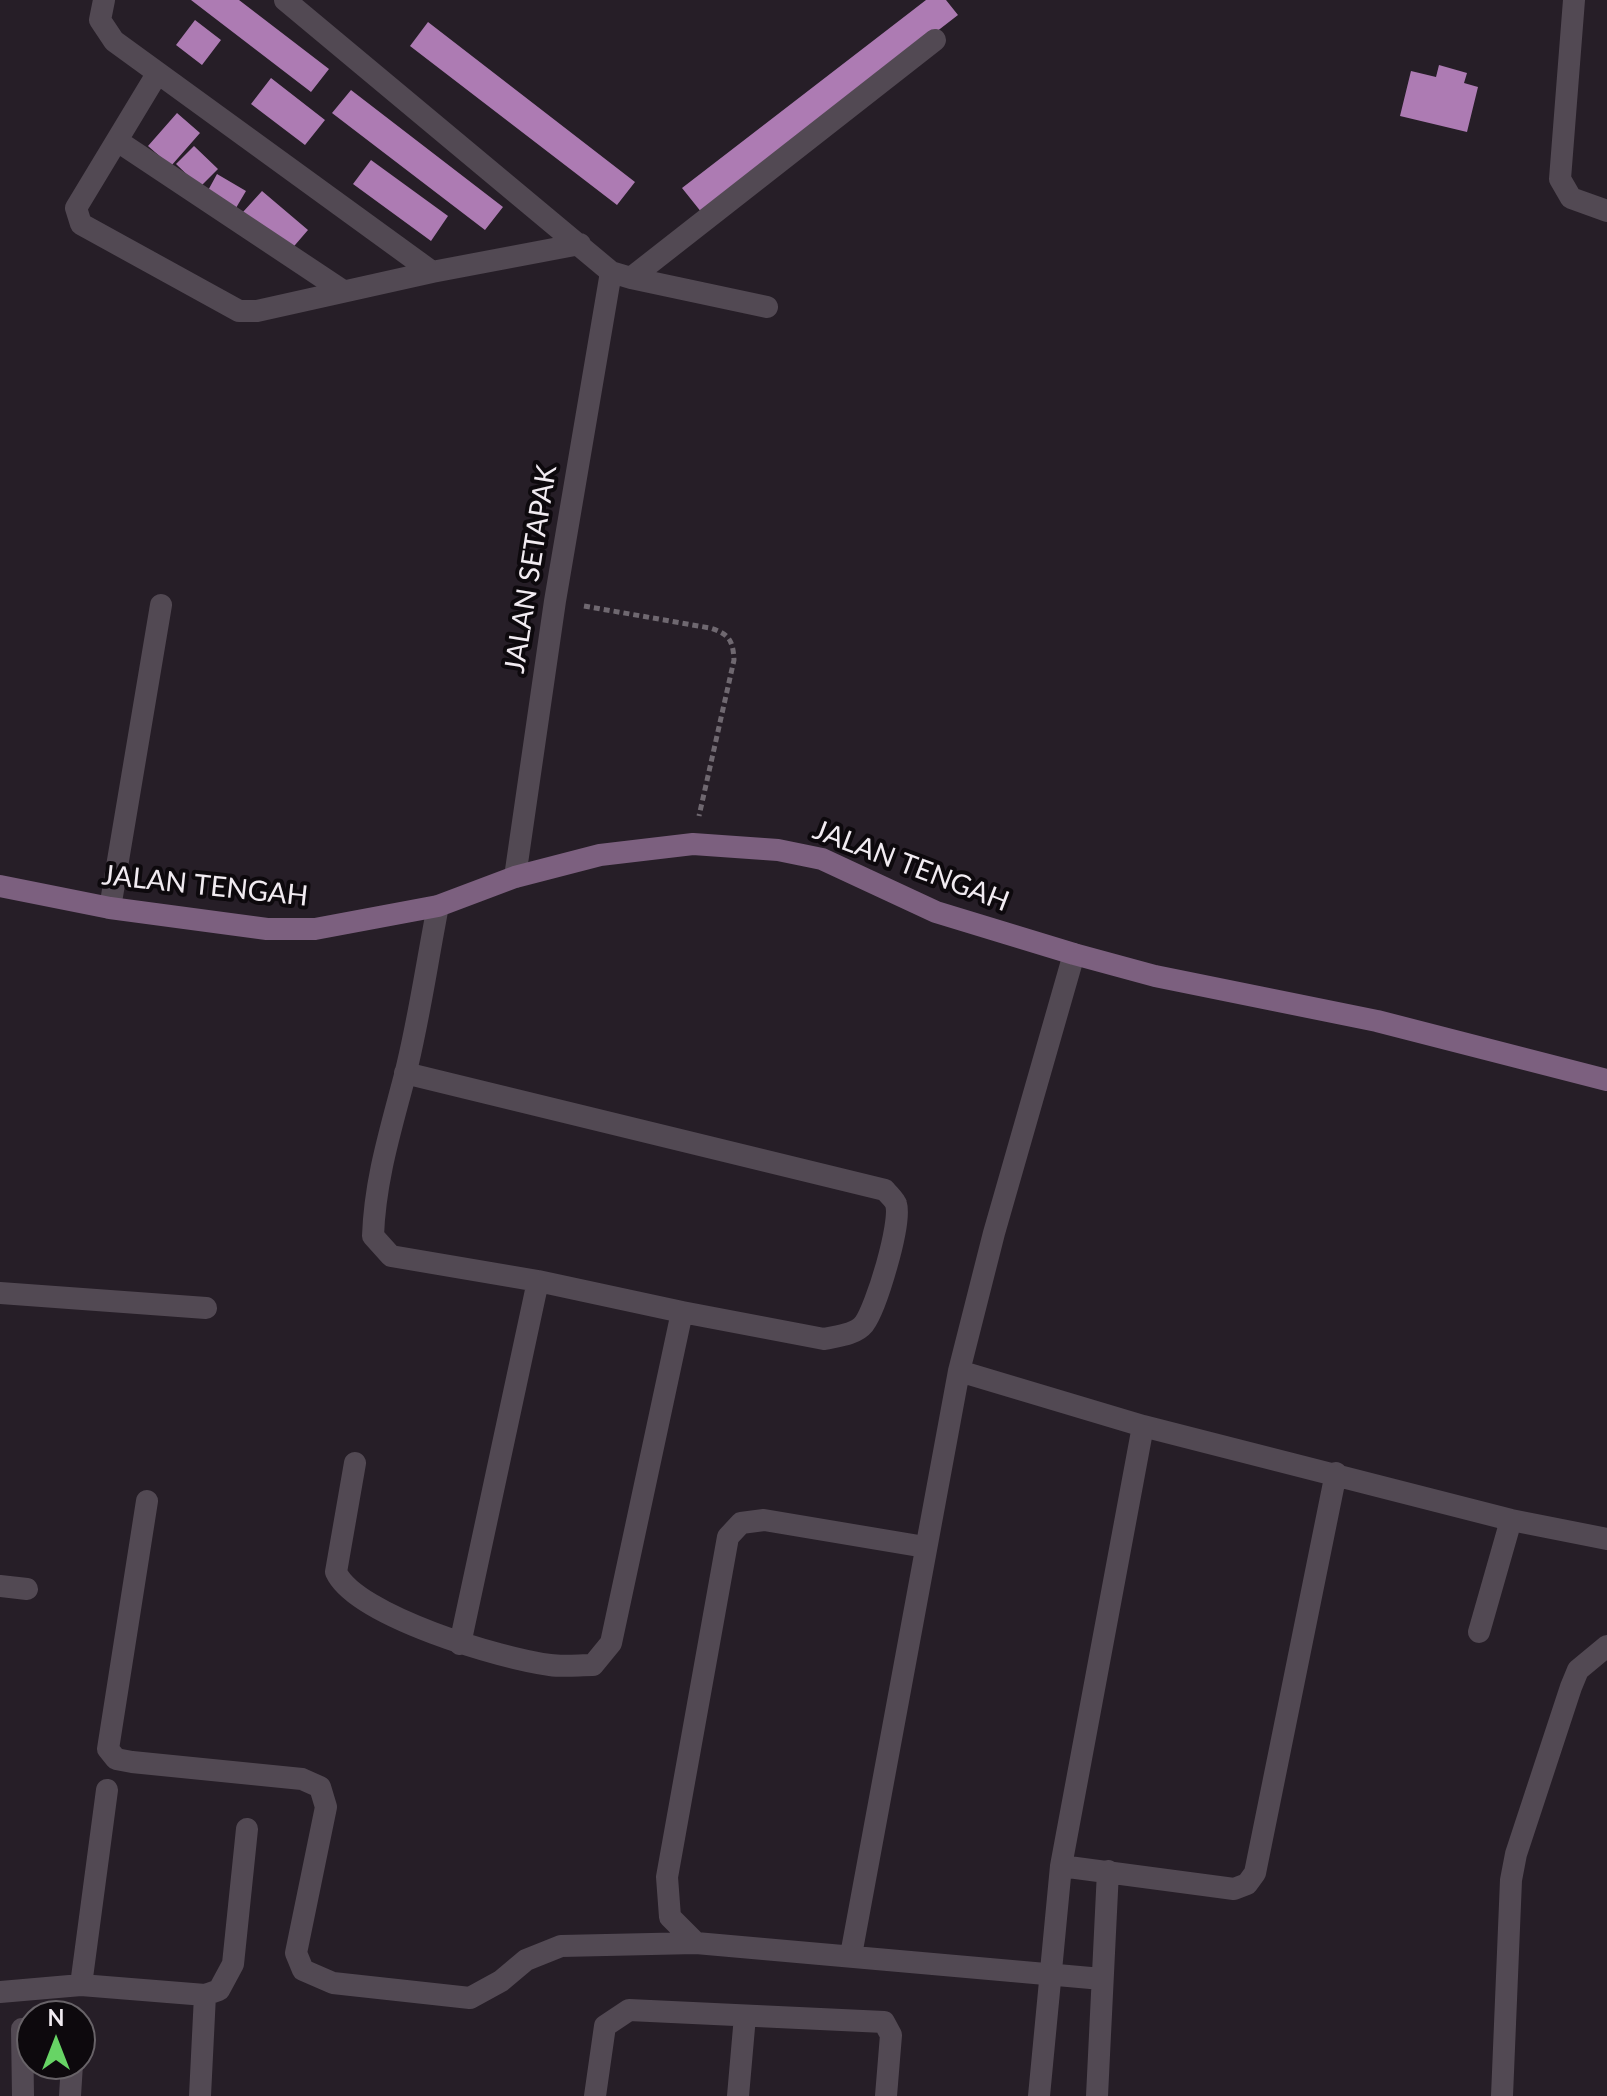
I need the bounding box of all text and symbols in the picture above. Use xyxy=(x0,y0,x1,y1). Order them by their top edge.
street label: JALAN SETAPAK xyxy=(498,463,564,675)
street label: JALAN TENGAH xyxy=(808,813,1014,919)
street label: JALAN TENGAH xyxy=(100,858,310,914)
north arrow xyxy=(16,2000,96,2080)
text: N xyxy=(48,2004,64,2031)

